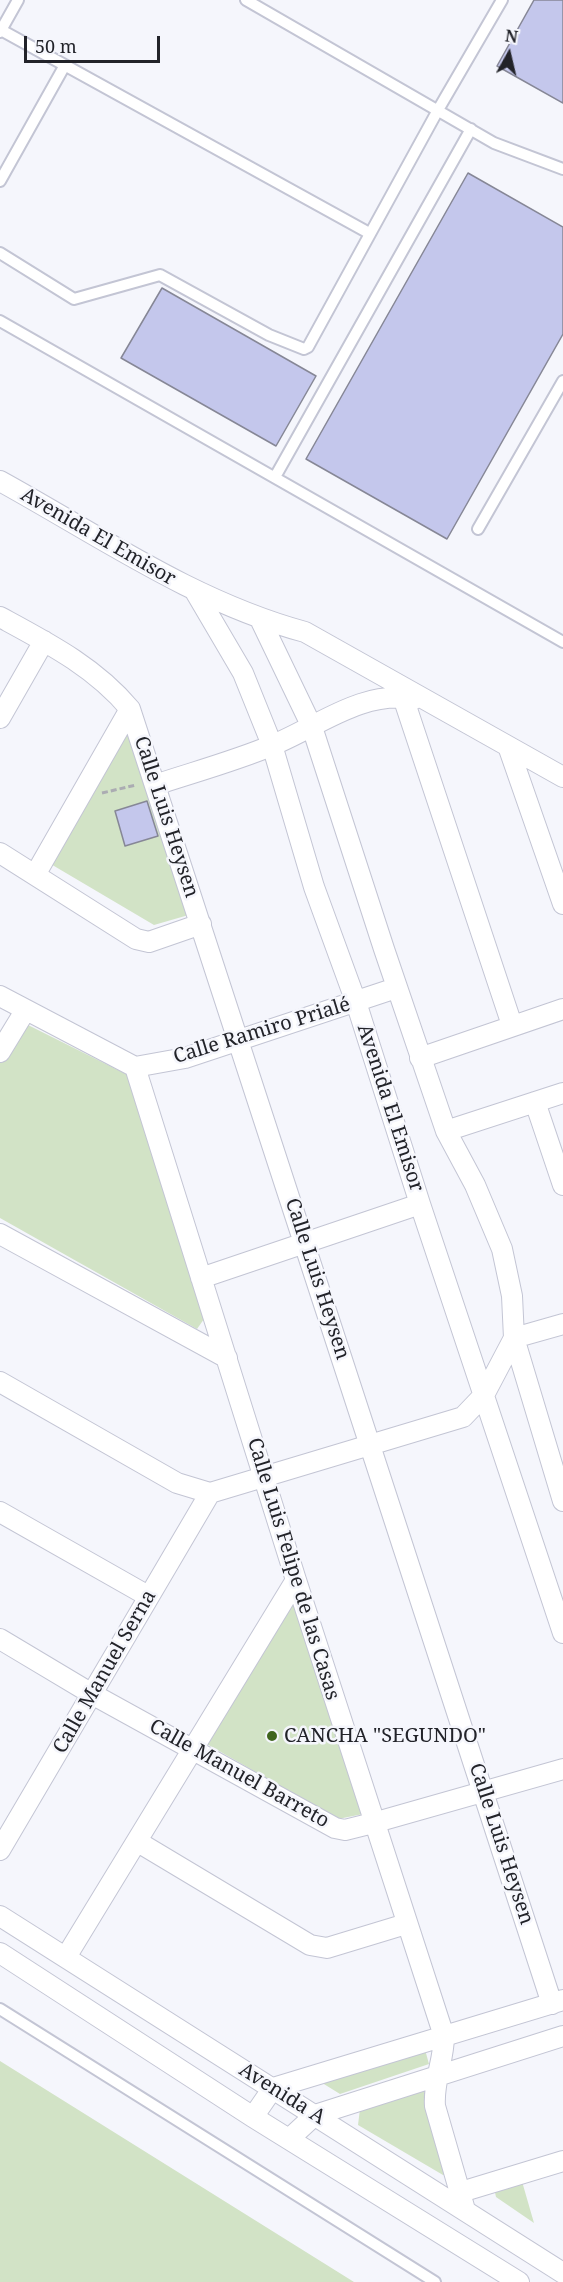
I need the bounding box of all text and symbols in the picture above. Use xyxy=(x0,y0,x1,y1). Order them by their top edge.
scale bar xyxy=(27,24,164,62)
north arrow xyxy=(479,24,539,84)
text: N xyxy=(504,24,519,48)
text: 50 m xyxy=(35,34,77,58)
street label: Avenida El Emisor xyxy=(16,483,180,591)
street label: Calle Luis Heysen xyxy=(129,733,203,901)
street label: Calle Ramiro Prialé xyxy=(171,993,353,1069)
street label: Avenida El Emisor xyxy=(352,1021,428,1195)
street label: Calle Luis Heysen xyxy=(280,1195,354,1363)
street label: Calle Luis Felipe de las Casas xyxy=(242,1435,344,1703)
street label: Calle Manuel Serna xyxy=(48,1586,162,1758)
street label: Calle Manuel Barreto xyxy=(145,1715,333,1833)
place label: CANCHA "SEGUNDO" xyxy=(284,1724,486,1748)
marker: CANCHA "SEGUNDO" xyxy=(265,1729,279,1743)
street label: Calle Luis Heysen xyxy=(464,1760,538,1928)
street label: Avenida A xyxy=(234,2058,330,2130)

